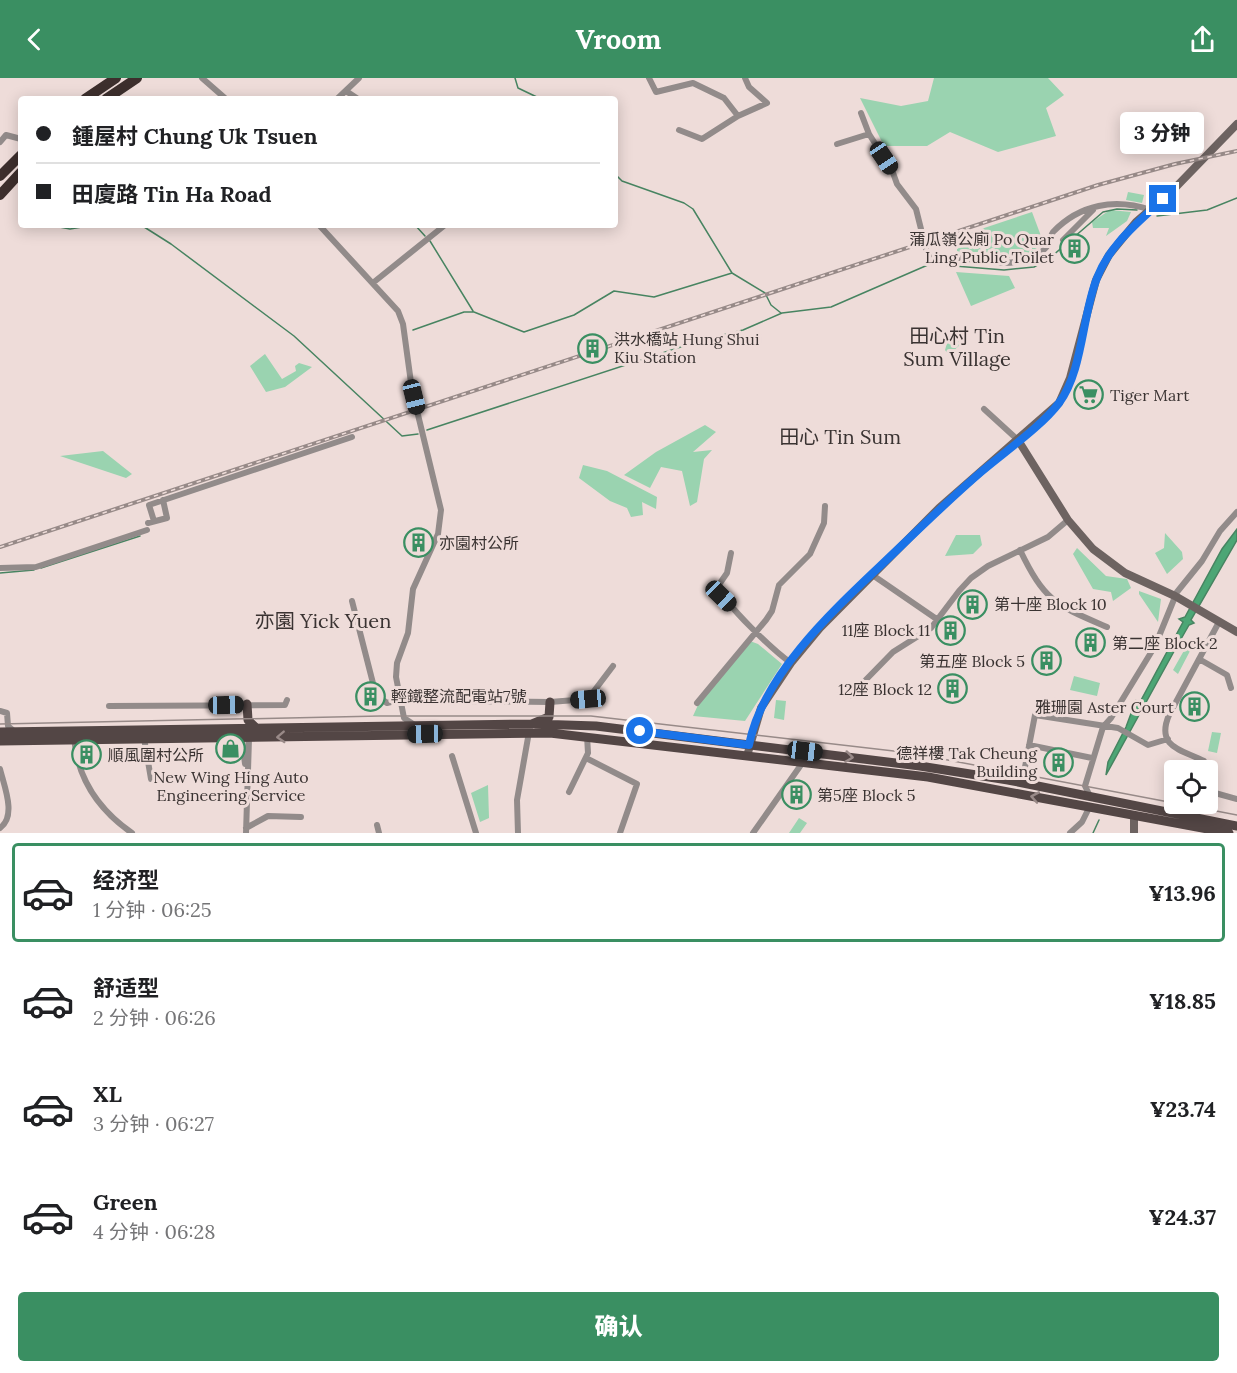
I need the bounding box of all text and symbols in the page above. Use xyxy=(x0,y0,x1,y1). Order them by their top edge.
text: Vroom xyxy=(576,22,661,56)
icon: back xyxy=(18,23,51,56)
icon: share xyxy=(1186,23,1219,56)
callout: 3 分钟 xyxy=(1121,112,1205,154)
text: 3 分钟 xyxy=(1134,120,1190,145)
text: 鍾屋村 Chung Uk Tsuen xyxy=(72,122,318,150)
car xyxy=(866,138,902,178)
text: 田廈路 Tin Ha Road xyxy=(72,180,272,208)
route end xyxy=(1149,185,1176,212)
place label: 蒲瓜嶺公廁 Po Quar Ling Public Toilet xyxy=(909,229,1055,267)
building icon: 蒲瓜嶺公廁 Po Quar Ling Public Toilet xyxy=(1059,232,1091,264)
district label: 田心村 Tin Sum Village xyxy=(903,323,1011,371)
place label: 洪水橋站 Hung Shui Kiu Station xyxy=(614,329,759,367)
building icon: 洪水橋站 Hung Shui Kiu Station xyxy=(577,332,609,364)
car xyxy=(401,377,427,417)
supermarket icon: Tiger Mart xyxy=(1073,379,1105,411)
place label: Tiger Mart xyxy=(1110,385,1190,405)
district label: 田心 Tin Sum xyxy=(779,424,901,449)
building icon: 亦園村公所 xyxy=(402,527,434,559)
place label: 亦園村公所 xyxy=(439,533,519,553)
car xyxy=(702,577,740,615)
building icon: 第十座 Block 10 xyxy=(957,588,989,620)
place label: 第十座 Block 10 xyxy=(994,594,1107,614)
district label: 亦園 Yick Yuen xyxy=(255,608,391,633)
building icon: 11座 Block 11 xyxy=(935,614,967,646)
place label: 11座 Block 11 xyxy=(842,620,930,640)
building icon: 第二座 Block 2 xyxy=(1075,627,1107,659)
place label: 第二座 Block 2 xyxy=(1112,633,1218,653)
building icon: 第五座 Block 5 xyxy=(1030,645,1062,677)
place label: 第五座 Block 5 xyxy=(919,651,1025,671)
building icon: 12座 Block 12 xyxy=(937,673,969,705)
place label: 12座 Block 12 xyxy=(838,679,932,699)
building icon: 輕鐵整流配電站7號 xyxy=(354,680,386,712)
place label: 輕鐵整流配電站7號 xyxy=(391,686,526,706)
car xyxy=(569,688,607,710)
building icon: 雅珊園 Aster Court xyxy=(1179,691,1211,723)
car xyxy=(208,696,244,714)
place label: 雅珊園 Aster Court xyxy=(1035,697,1175,717)
route start xyxy=(626,717,653,744)
car xyxy=(407,725,443,743)
one-way arrow xyxy=(277,731,286,744)
shop icon: New Wing Hing Auto Engineering Service xyxy=(215,733,247,765)
building icon: 順風圍村公所 xyxy=(71,739,103,771)
car xyxy=(786,740,824,762)
place label: 德祥樓 Tak Cheung Building xyxy=(896,743,1038,781)
place label: 順風圍村公所 xyxy=(108,745,204,765)
building icon: 德祥樓 Tak Cheung Building xyxy=(1042,746,1074,778)
one-way arrow xyxy=(845,750,854,762)
map controls xyxy=(1164,760,1218,814)
button: locate xyxy=(1164,760,1218,814)
place label: New Wing Hing Auto Engineering Service xyxy=(153,767,309,805)
building icon: 第5座 Block 5 xyxy=(780,779,812,811)
place label: 第5座 Block 5 xyxy=(817,785,915,805)
one-way arrow xyxy=(1031,791,1041,804)
icon: car xyxy=(21,866,75,920)
text: 经济型 xyxy=(93,866,159,894)
text: ¥13.96 xyxy=(1148,879,1216,907)
text: 1 分钟 · 06:25 xyxy=(93,897,212,922)
icon: car xyxy=(21,974,75,1028)
text: 舒适型 xyxy=(93,974,159,1002)
text: ¥18.85 xyxy=(1149,987,1216,1015)
text: 2 分钟 · 06:26 xyxy=(93,1005,216,1030)
text: XL xyxy=(93,1080,122,1108)
icon: car xyxy=(21,1082,75,1136)
text: ¥23.74 xyxy=(1150,1095,1216,1123)
text: 3 分钟 · 06:27 xyxy=(93,1111,214,1136)
text: Green xyxy=(93,1188,158,1216)
icon: car xyxy=(21,1190,75,1244)
text: ¥24.37 xyxy=(1149,1203,1216,1231)
text: 4 分钟 · 06:28 xyxy=(93,1219,216,1244)
button: 确认 xyxy=(18,1292,1219,1361)

